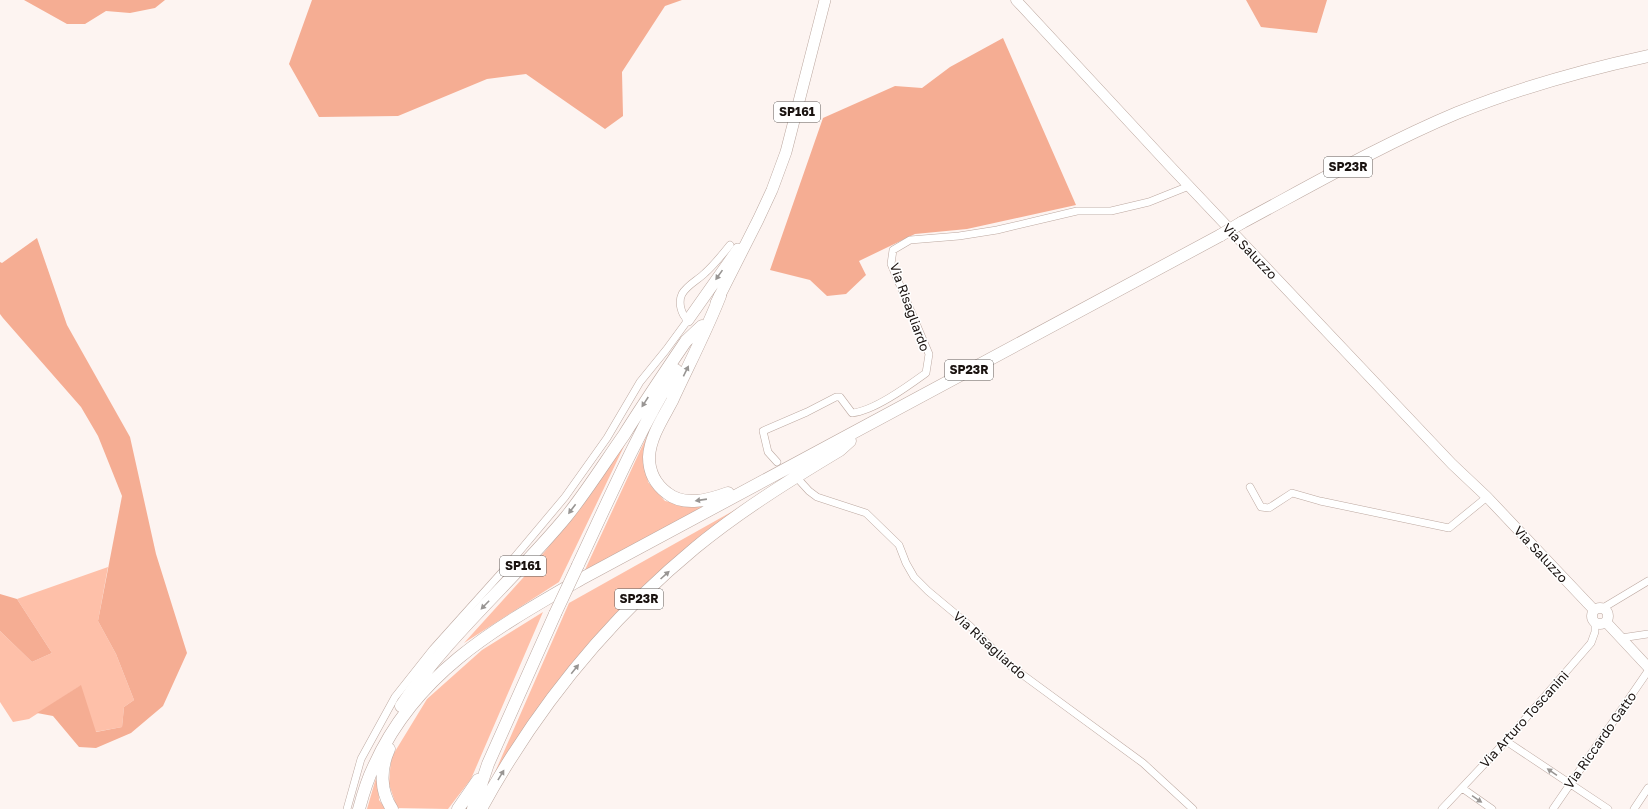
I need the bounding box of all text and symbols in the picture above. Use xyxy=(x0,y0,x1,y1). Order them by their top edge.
road number: SP161 xyxy=(774,102,820,122)
road number: SP23R xyxy=(1324,157,1372,177)
street label: Via Saluzzo xyxy=(1219,220,1281,282)
street label: Via Risagliardo xyxy=(887,261,933,354)
one-way arrow xyxy=(715,270,723,280)
road number: SP23R xyxy=(945,360,993,380)
one-way arrow xyxy=(683,365,689,377)
one-way arrow xyxy=(641,396,649,407)
one-way arrow xyxy=(695,497,707,503)
one-way arrow xyxy=(568,503,576,514)
street label: Via Saluzzo xyxy=(1511,522,1571,586)
road number: SP161 xyxy=(500,556,546,576)
one-way arrow xyxy=(660,570,670,579)
road number: SP23R xyxy=(615,589,663,609)
one-way arrow xyxy=(480,600,490,610)
street label: Via Risagliardo xyxy=(950,608,1030,682)
one-way arrow xyxy=(571,663,580,674)
street label: Via Arturo Toscanini xyxy=(1476,667,1572,771)
street label: Via Riccardo Gatto xyxy=(1560,688,1640,792)
one-way arrow xyxy=(1547,768,1557,776)
one-way arrow xyxy=(497,769,504,781)
one-way arrow xyxy=(1472,795,1482,803)

